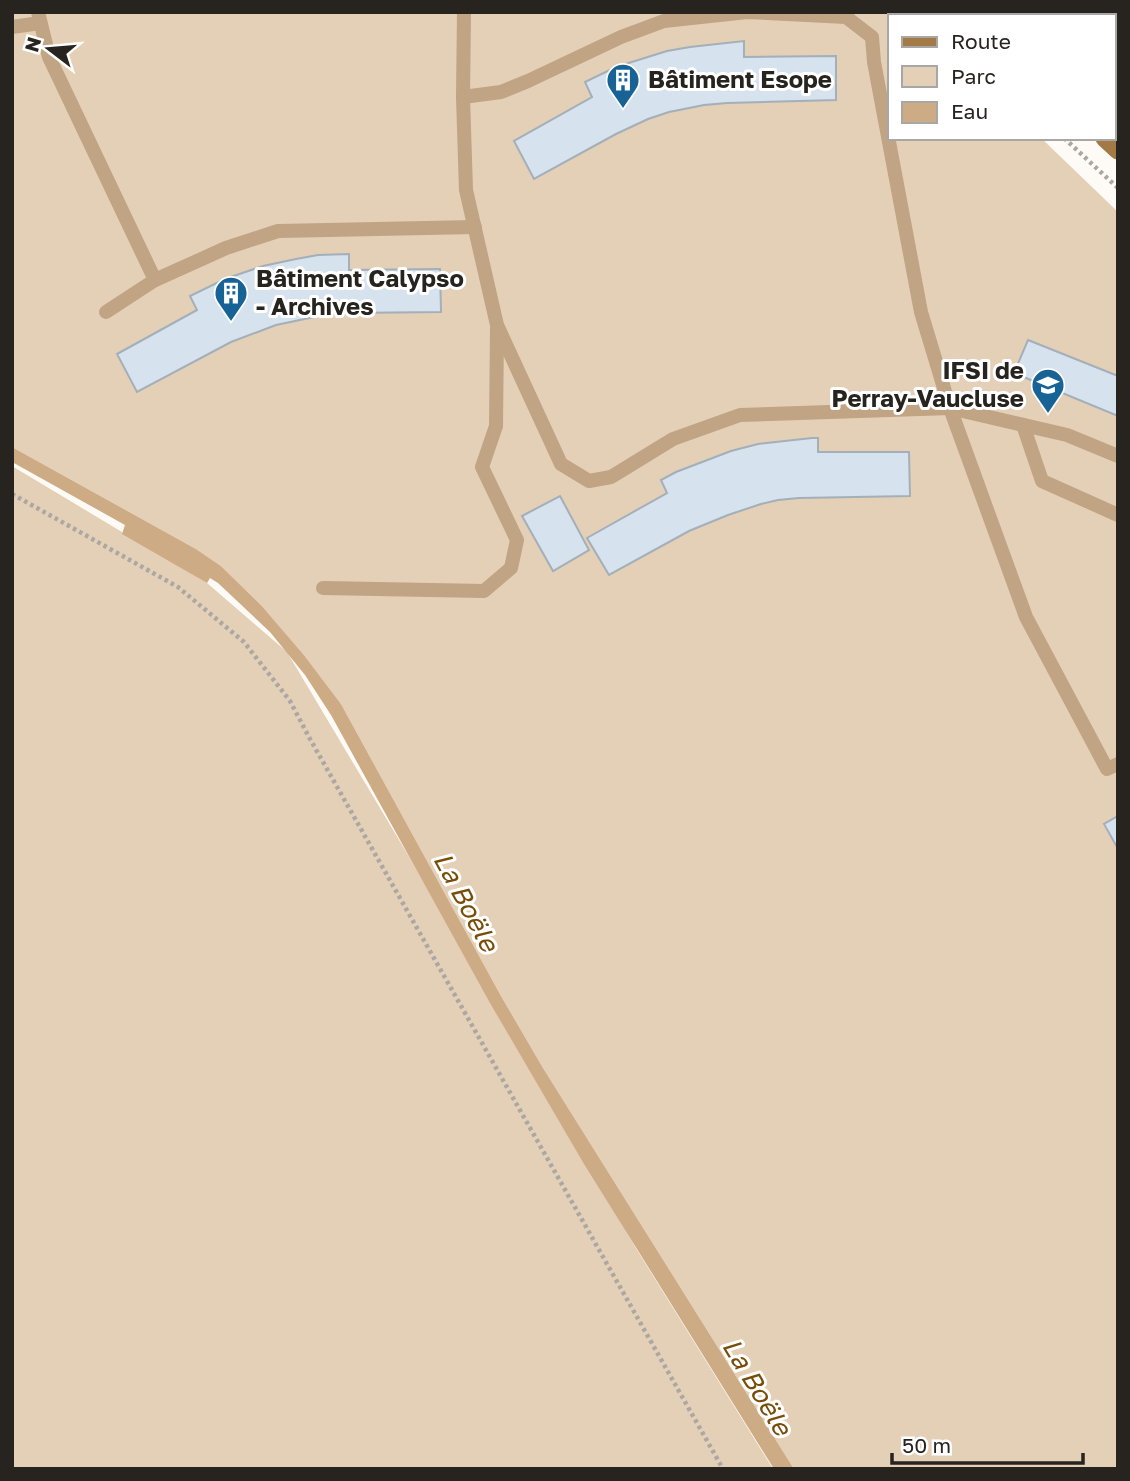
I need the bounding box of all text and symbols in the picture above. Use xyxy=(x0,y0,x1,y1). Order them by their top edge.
north arrow xyxy=(14,14,84,84)
legend xyxy=(888,14,1116,140)
text: Route xyxy=(951,28,1011,54)
text: N xyxy=(19,34,45,54)
building icon: Bâtiment Esope xyxy=(604,61,642,110)
text: Parc xyxy=(951,63,996,89)
place label: Bâtiment Esope xyxy=(648,64,832,93)
text: Eau xyxy=(951,98,988,124)
place label: Bâtiment Calypso - Archives xyxy=(256,263,464,320)
building icon: Bâtiment Calypso - Archives xyxy=(212,274,250,323)
place label: IFSI de Perray-Vaucluse xyxy=(832,355,1024,412)
school or university icon: IFSI de Perray-Vaucluse xyxy=(1029,366,1067,415)
water label: La Boële xyxy=(428,847,506,958)
water label: La Boële xyxy=(716,1333,799,1442)
scale bar xyxy=(892,1422,1083,1466)
text: 50 m xyxy=(902,1432,951,1458)

